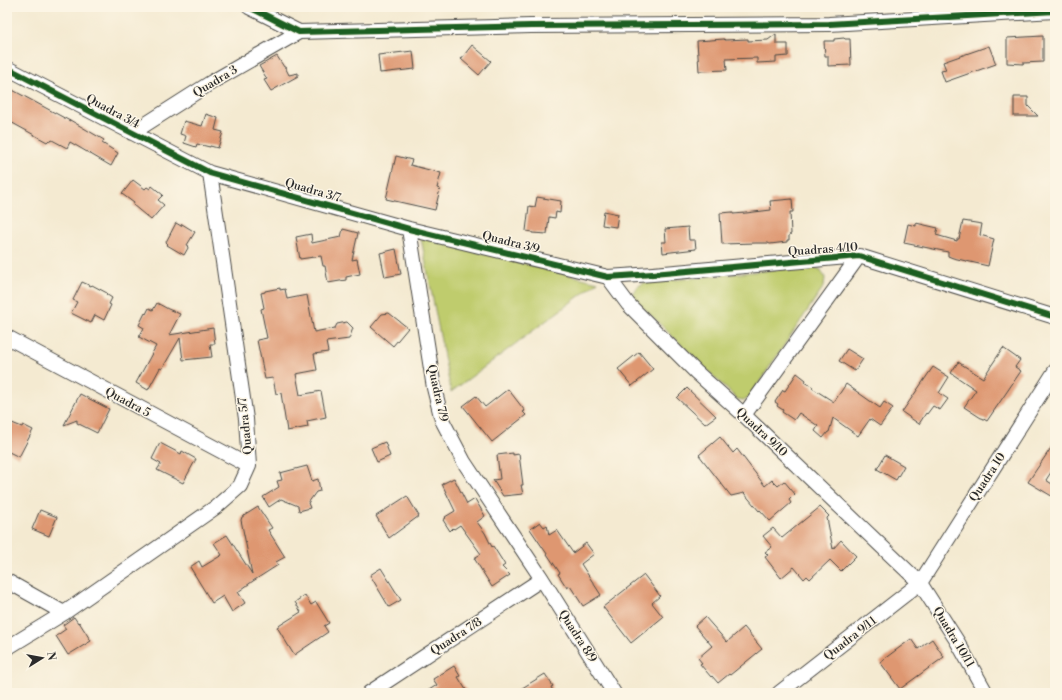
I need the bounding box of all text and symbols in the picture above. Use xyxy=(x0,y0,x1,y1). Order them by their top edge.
street label: Quadra 3 xyxy=(190,62,241,101)
street label: Quadra 3/4 xyxy=(83,91,142,132)
street label: Quadra 3/7 xyxy=(283,175,343,206)
street label: Quadra 3/9 xyxy=(480,228,541,257)
street label: Quadras 4/10 xyxy=(787,240,859,259)
street label: Quadra 7/9 xyxy=(424,363,451,423)
street label: Quadra 5 xyxy=(102,384,153,421)
street label: Quadra 5/7 xyxy=(235,396,256,455)
street label: Quadra 9/10 xyxy=(733,405,791,460)
street label: Quadra 10 xyxy=(966,450,1009,505)
street label: Quadra 10/11 xyxy=(929,604,978,671)
street label: Quadra 8/9 xyxy=(555,607,600,665)
street label: Quadra 9/11 xyxy=(821,613,880,664)
street label: Quadra 7/8 xyxy=(428,614,485,659)
north arrow xyxy=(22,638,62,678)
text: N xyxy=(43,651,59,662)

